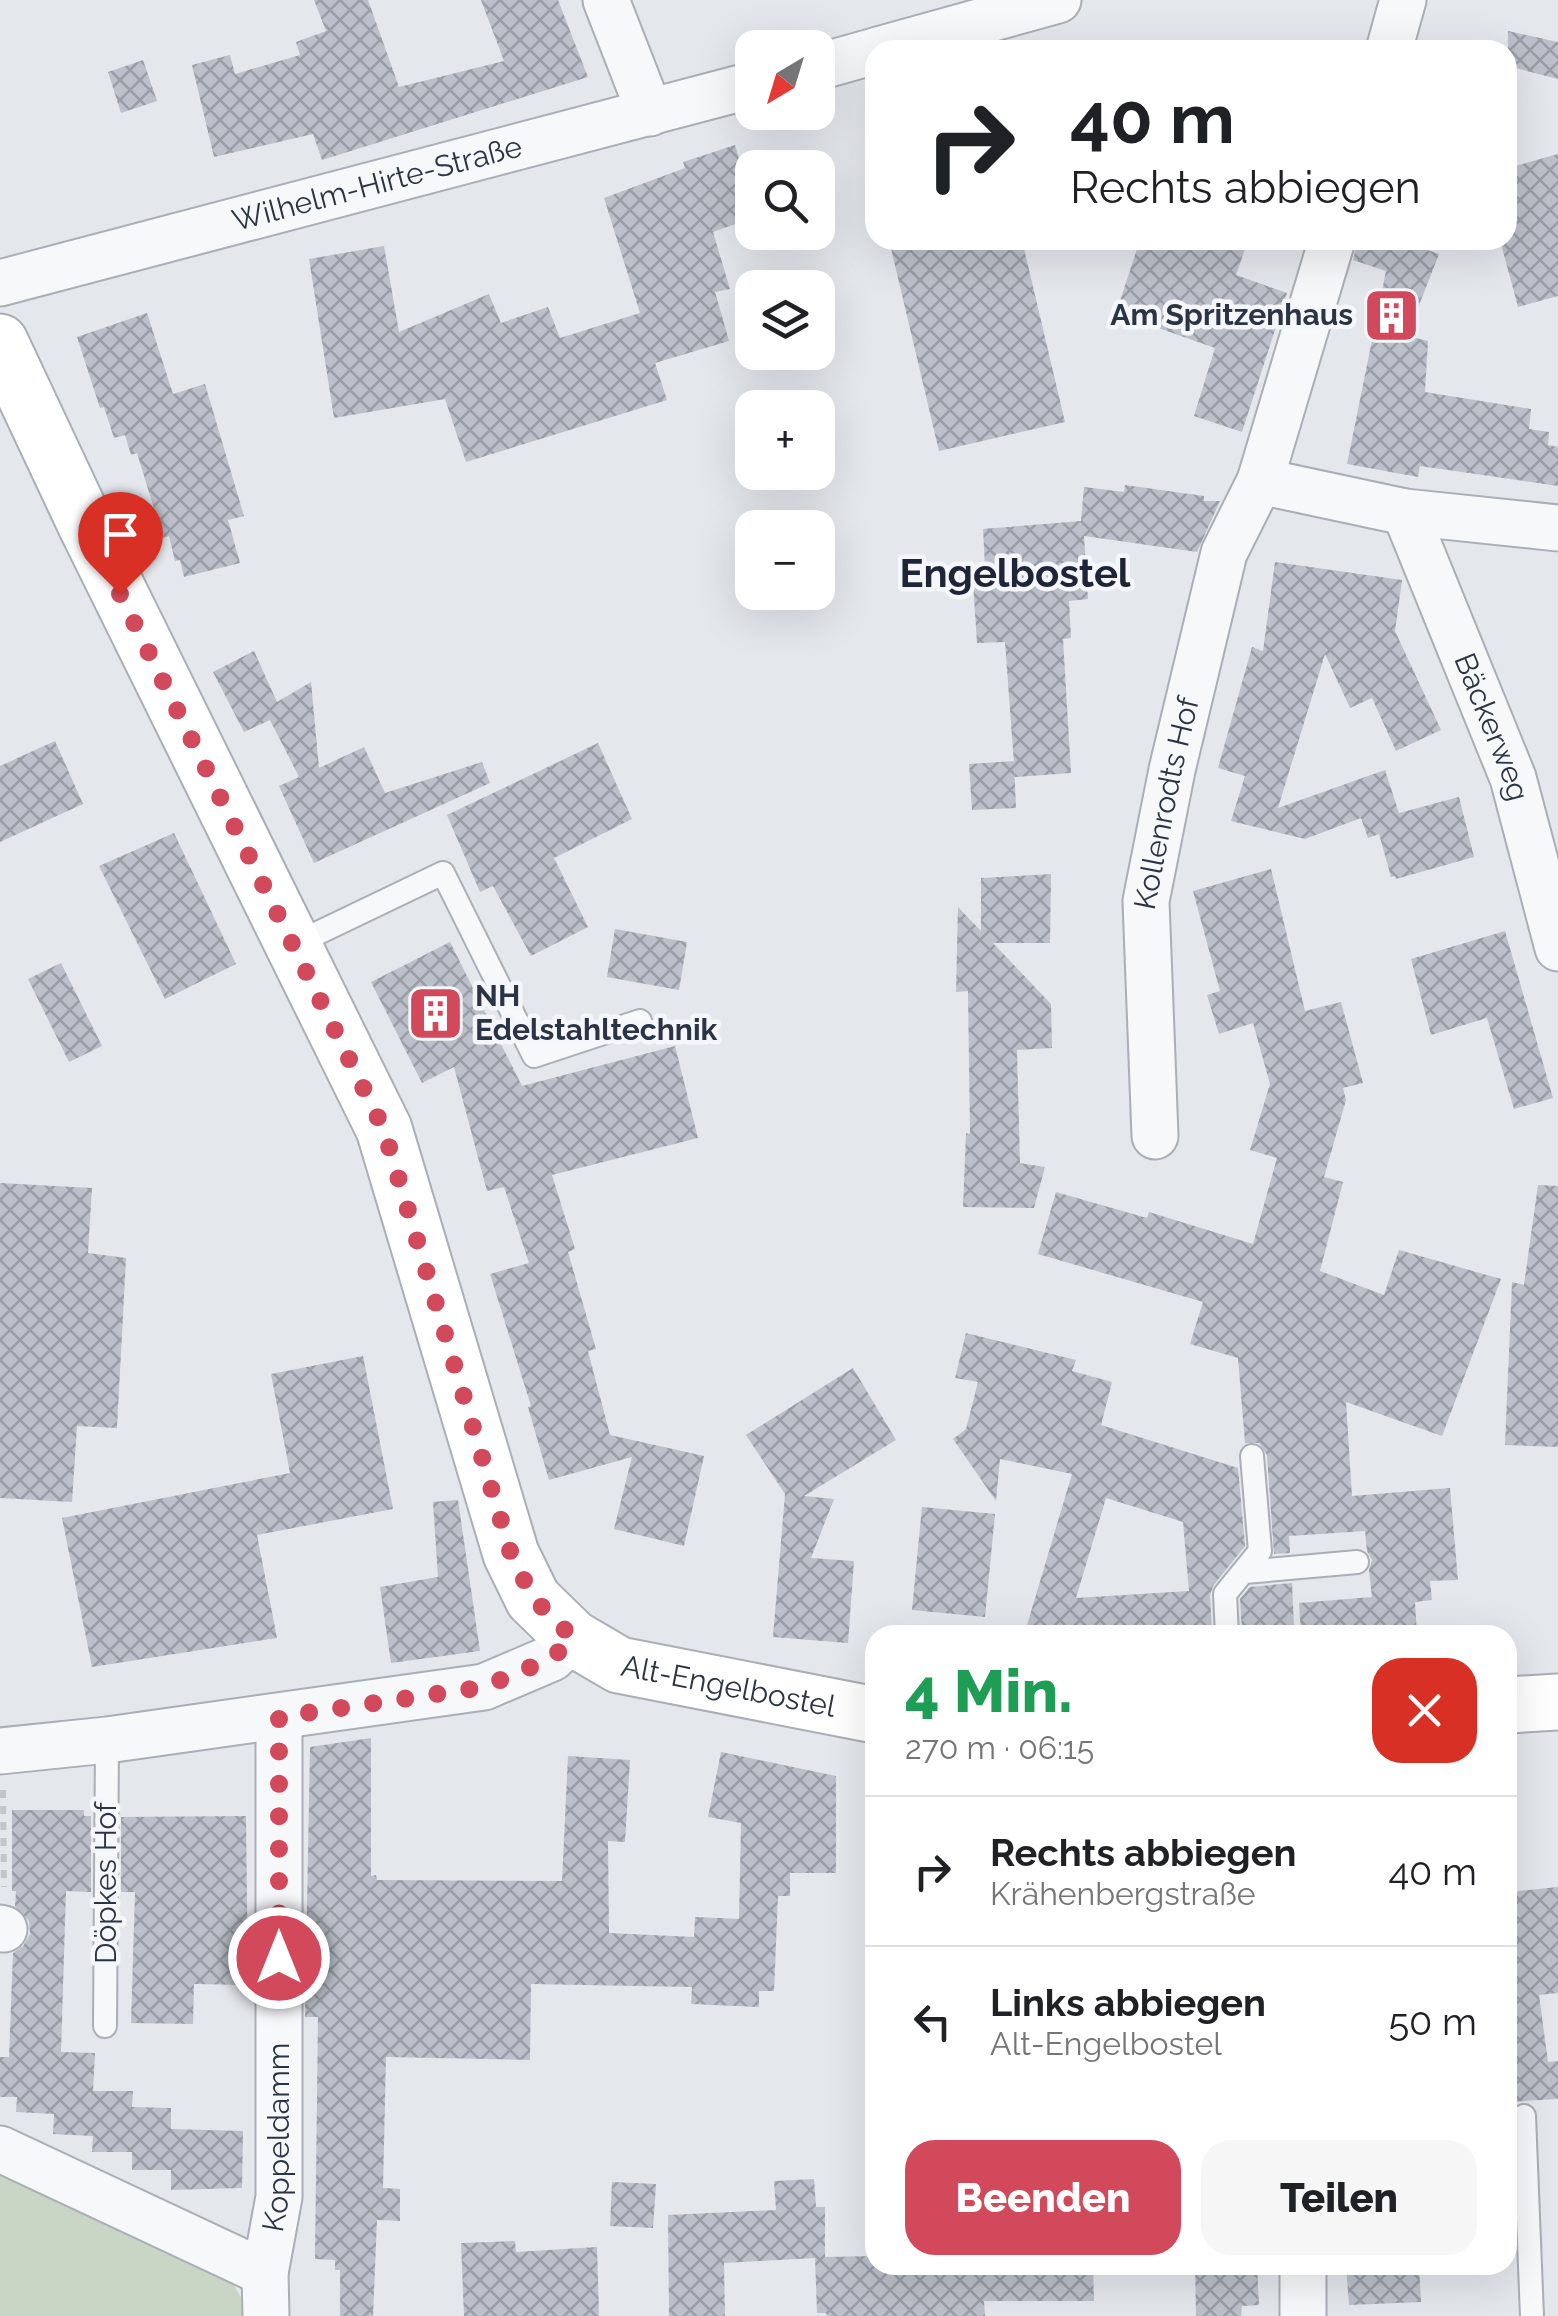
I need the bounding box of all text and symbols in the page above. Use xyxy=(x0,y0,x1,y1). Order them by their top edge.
north arrow xyxy=(735,30,835,130)
map controls xyxy=(735,30,835,610)
text: 40 m xyxy=(1070,77,1235,159)
icon: right xyxy=(905,80,1035,210)
street label: Wilhelm-Hirte-Straße xyxy=(228,128,526,238)
button: search xyxy=(735,150,835,250)
text: Rechts abbiegen xyxy=(1070,161,1421,214)
button: layers xyxy=(735,270,835,370)
building icon: Am Spritzenhaus xyxy=(1362,285,1422,345)
place label: Am Spritzenhaus xyxy=(1110,297,1353,332)
button: + xyxy=(735,390,835,490)
pin xyxy=(78,492,163,595)
icon: arrive xyxy=(93,507,148,562)
button: − xyxy=(735,510,835,610)
district label: Engelbostel xyxy=(899,549,1131,596)
street label: Bäckerweg xyxy=(1447,648,1536,805)
street label: Kollenrodts Hof xyxy=(1127,693,1206,912)
place label: NH Edelstahltechnik xyxy=(475,978,718,1047)
building icon: NH Edelstahltechnik xyxy=(406,983,466,1043)
street label: Alt-Engelbostel xyxy=(618,1648,839,1724)
text: 4 Min. xyxy=(905,1656,1073,1726)
button: close xyxy=(1372,1658,1477,1763)
text: 270 m · 06:15 xyxy=(905,1729,1094,1766)
street label: Döpkes Hof xyxy=(88,1801,123,1964)
text: Rechts abbiegen xyxy=(990,1830,1296,1875)
icon: right xyxy=(905,1844,960,1899)
text: 40 m xyxy=(1388,1849,1477,1894)
text: Krähenbergstraße xyxy=(990,1875,1256,1912)
position arrow xyxy=(227,1906,331,2010)
text: Links abbiegen xyxy=(990,1980,1266,2025)
icon: left xyxy=(905,1994,960,2049)
text: 50 m xyxy=(1388,1999,1477,2044)
text: Alt-Engelbostel xyxy=(990,2025,1222,2062)
street label: Koppeldamm xyxy=(255,2043,296,2234)
button: Beenden xyxy=(905,2140,1181,2255)
button: Teilen xyxy=(1201,2140,1477,2255)

